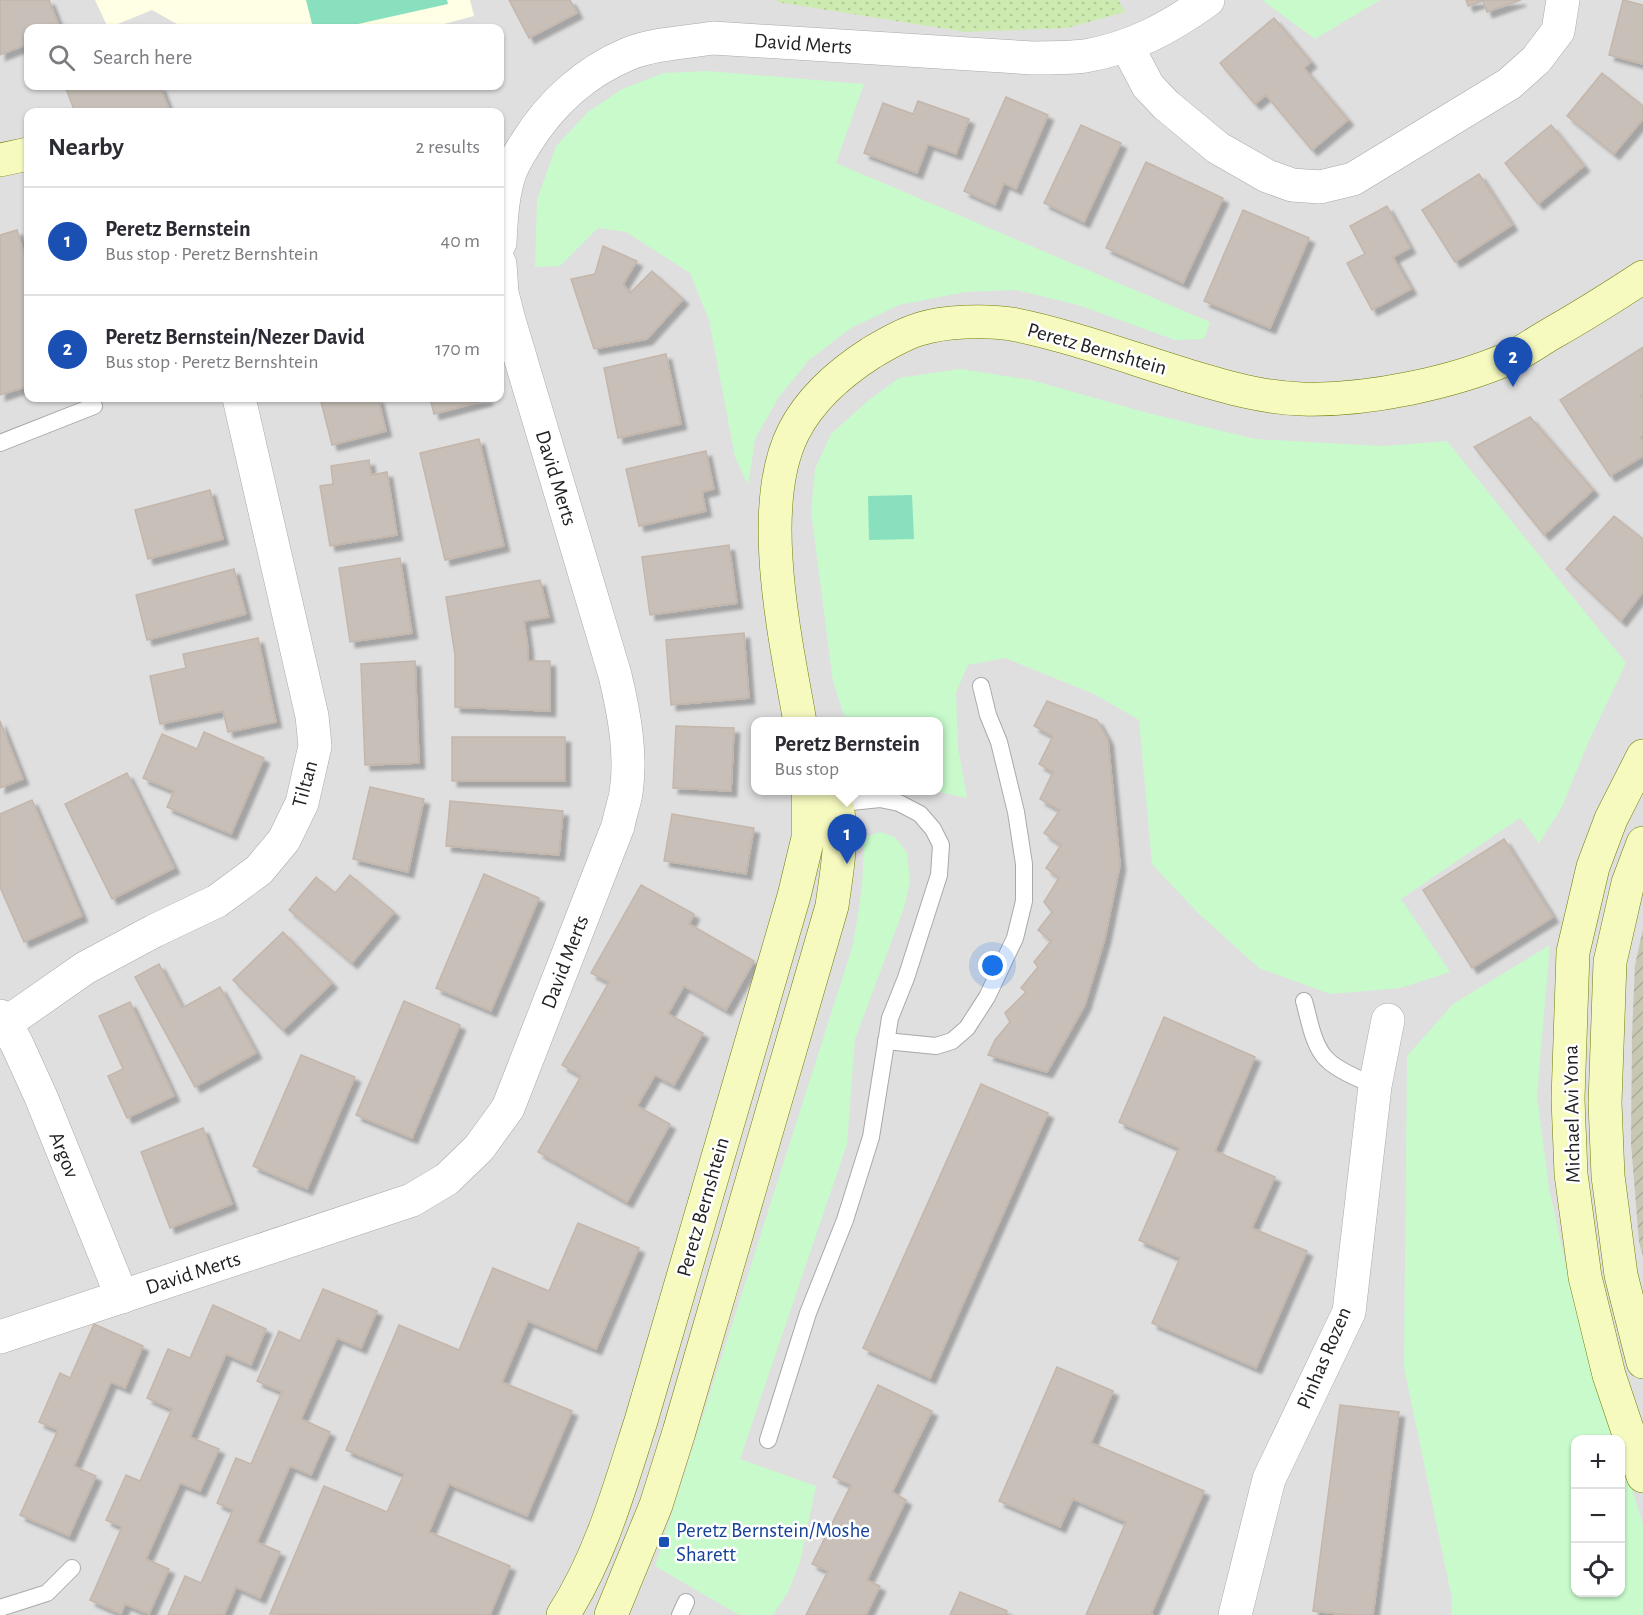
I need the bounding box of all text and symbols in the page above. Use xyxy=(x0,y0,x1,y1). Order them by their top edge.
search box xyxy=(24,24,504,90)
street label: David Merts xyxy=(753,30,853,58)
icon: search xyxy=(45,41,78,74)
text: Search here xyxy=(93,46,192,68)
text: Nearby xyxy=(48,134,124,160)
text: 2 results xyxy=(416,137,480,157)
text: Peretz Bernstein xyxy=(105,218,251,240)
text: 1 xyxy=(64,231,71,251)
text: 40 m xyxy=(441,231,480,251)
text: Bus stop · Peretz Bernshtein xyxy=(105,244,319,264)
street label: Peretz Bernshtein xyxy=(1025,319,1169,379)
text: Peretz Bernstein/Nezer David xyxy=(105,326,365,348)
pin: 2 xyxy=(1494,338,1532,387)
text: 2 xyxy=(63,339,72,359)
text: 170 m xyxy=(435,339,480,359)
text: Bus stop · Peretz Bernshtein xyxy=(105,352,319,372)
street label: David Merts xyxy=(532,428,580,528)
popup xyxy=(751,717,943,795)
text: Peretz Bernstein xyxy=(774,733,920,755)
street label: Tiltan xyxy=(289,758,321,810)
text: Bus stop xyxy=(774,759,839,779)
pin: 1 xyxy=(828,814,866,864)
street label: David Merts xyxy=(538,912,592,1012)
your location xyxy=(978,951,1007,980)
street label: Michael Avi Yona xyxy=(1560,1044,1584,1183)
street label: Argov xyxy=(45,1129,83,1181)
street label: Peretz Bernshtein xyxy=(673,1135,733,1279)
street label: David Merts xyxy=(143,1248,243,1298)
street label: Pinhas Rozen xyxy=(1293,1304,1355,1412)
map controls xyxy=(1571,1435,1625,1597)
button: + xyxy=(1571,1435,1625,1489)
button: − xyxy=(1571,1489,1625,1543)
place label: Peretz Bernstein/Moshe Sharett xyxy=(676,1520,870,1565)
marker: Peretz Bernstein/Moshe Sharett xyxy=(657,1535,671,1549)
button: locate xyxy=(1571,1543,1625,1597)

